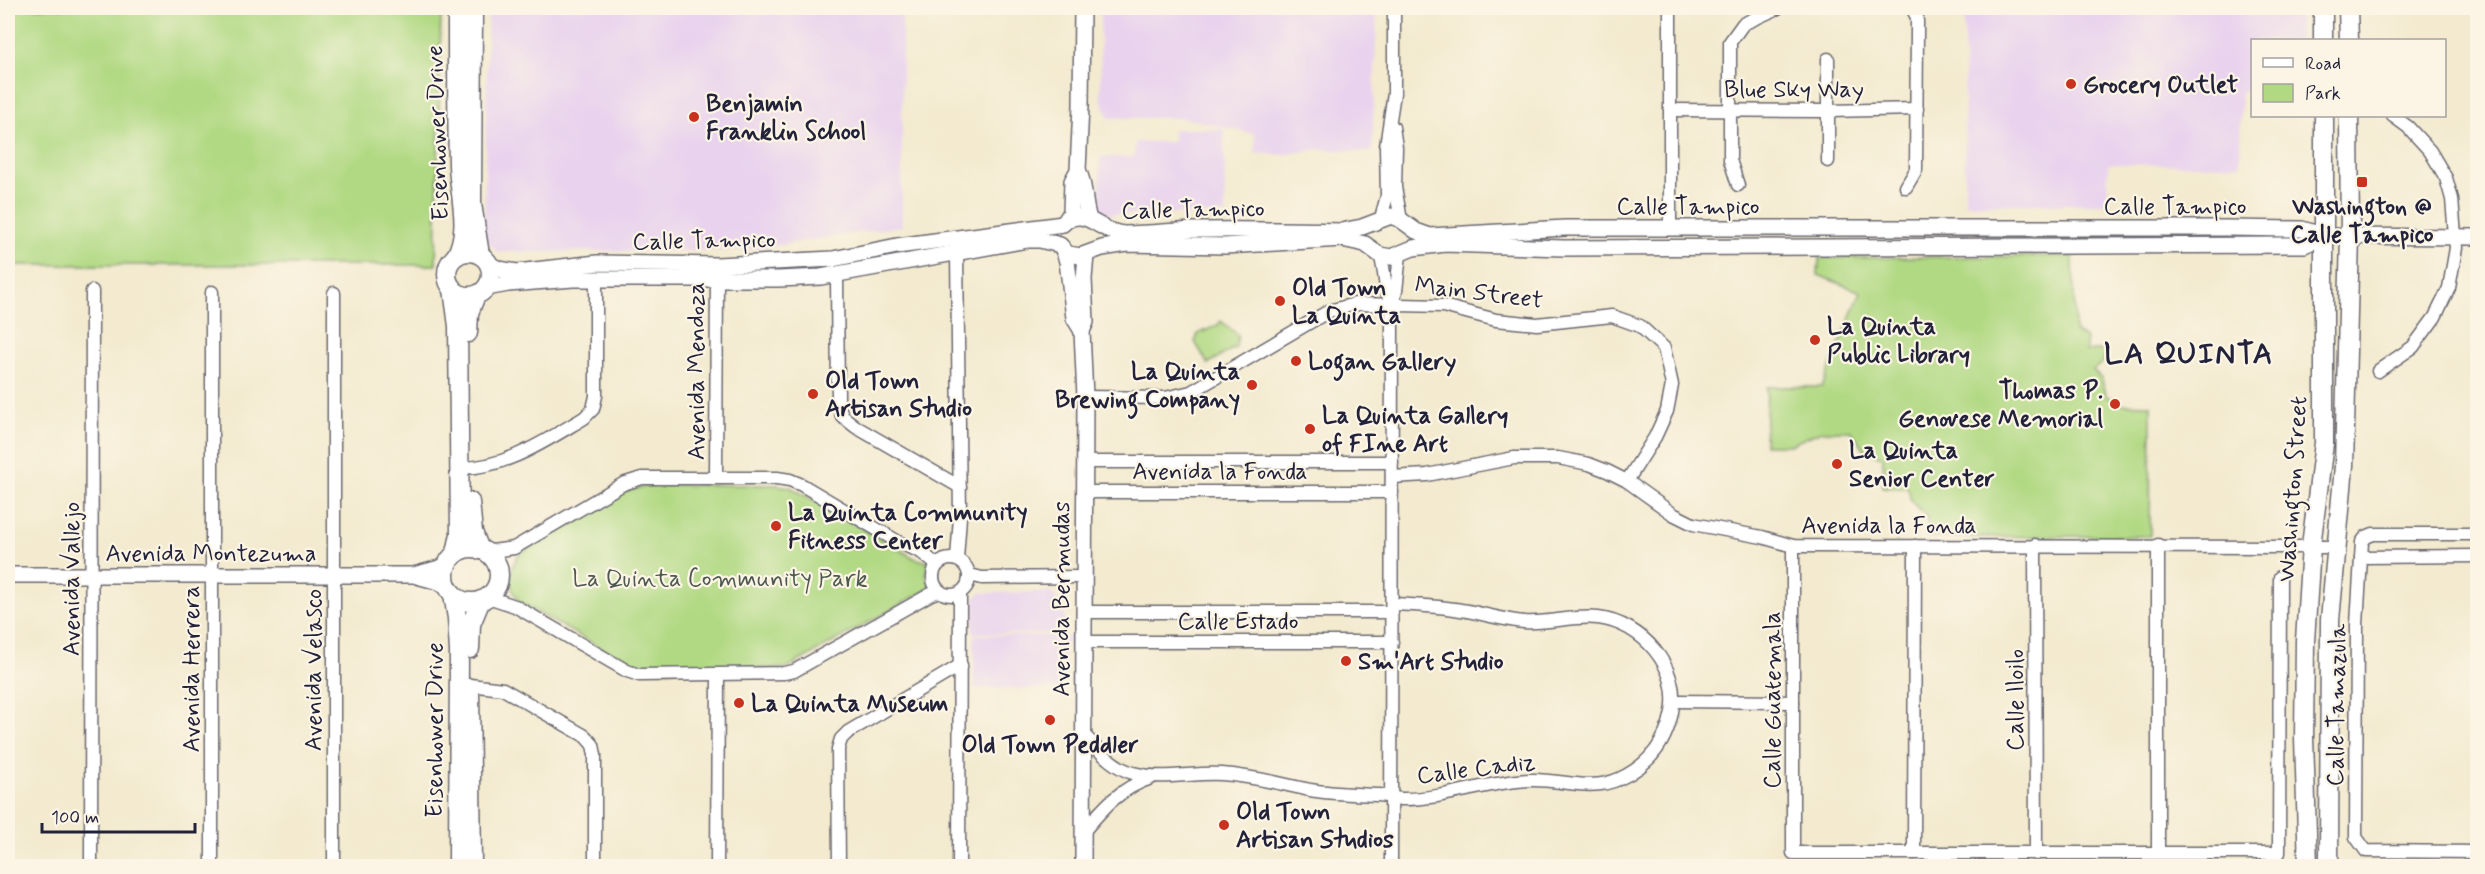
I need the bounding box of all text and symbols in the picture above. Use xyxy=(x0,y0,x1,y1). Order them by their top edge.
legend xyxy=(2251,39,2446,117)
street label: Eisenhower Drive xyxy=(420,45,457,221)
text: Road xyxy=(2305,52,2341,76)
place label: Grocery Outlet xyxy=(2083,70,2239,101)
street label: Blue Sky Way xyxy=(1724,75,1864,106)
marker: Grocery Outlet xyxy=(2064,77,2078,91)
text: Park xyxy=(2305,82,2341,106)
place label: Benjamin Franklin School xyxy=(706,89,866,148)
marker: Benjamin Franklin School xyxy=(687,110,701,124)
marker: Washington @ Calle Tampico xyxy=(2355,175,2369,189)
street label: Calle Tampico xyxy=(1616,192,1760,223)
street label: Calle Tampico xyxy=(2103,192,2247,223)
place label: Washington @ Calle Tampico xyxy=(2290,192,2434,251)
street label: Calle Tampico xyxy=(1121,194,1265,227)
street label: Calle Tampico xyxy=(632,225,776,258)
street label: Main Street xyxy=(1413,270,1545,317)
place label: Old Town La Quinta xyxy=(1292,273,1401,332)
street label: Avenida Mendoza xyxy=(682,282,713,460)
marker: Old Town La Quinta xyxy=(1273,294,1287,308)
place label: La Quinta Public Library xyxy=(1827,312,1970,371)
marker: La Quinta Public Library xyxy=(1808,333,1822,347)
district label: LA QUINTA xyxy=(2104,335,2274,374)
place label: Logan Gallery xyxy=(1308,347,1456,381)
marker: Logan Gallery xyxy=(1289,354,1303,368)
place label: La Quinta Brewing Company xyxy=(1055,357,1240,419)
place label: Old Town Artisan Studio xyxy=(825,366,972,425)
place label: Thomas P. Genovese Memorial xyxy=(1898,376,2103,435)
marker: La Quinta Brewing Company xyxy=(1245,378,1259,392)
marker: Old Town Artisan Studio xyxy=(806,387,820,401)
street label: Washington Street xyxy=(2272,395,2318,583)
marker: Thomas P. Genovese Memorial xyxy=(2108,397,2122,411)
place label: La Quinta Gallery of FIne Art xyxy=(1322,401,1508,460)
marker: La Quinta Gallery of FIne Art xyxy=(1303,422,1317,436)
place label: La Quinta Senior Center xyxy=(1849,436,1995,495)
street label: Avenida la Fonda xyxy=(1132,457,1308,488)
marker: La Quinta Senior Center xyxy=(1830,457,1844,471)
place label: La Quinta Community Fitness Center xyxy=(788,498,1028,557)
street label: Avenida Bermudas xyxy=(1047,501,1078,697)
street label: Avenida Vallejo xyxy=(57,502,88,656)
street label: Avenida la Fonda xyxy=(1801,511,1977,542)
marker: La Quinta Community Fitness Center xyxy=(769,519,783,533)
street label: Avenida Montezuma xyxy=(106,539,316,570)
park label: La Quinta Community Park xyxy=(572,564,868,595)
street label: Avenida Herrera xyxy=(177,586,208,752)
street label: Avenida Velasco xyxy=(299,589,330,751)
street label: Calle Estado xyxy=(1177,607,1299,638)
street label: Calle Guatemala xyxy=(1758,611,1789,789)
street label: Calle Tamazula xyxy=(2321,623,2354,787)
street label: Eisenhower Drive xyxy=(420,642,451,818)
place label: Sm'Art Studio xyxy=(1358,647,1504,678)
street label: Calle Iloilo xyxy=(2001,649,2032,751)
marker: Sm'Art Studio xyxy=(1339,654,1353,668)
place label: La Quinta Museum xyxy=(751,689,948,720)
marker: La Quinta Museum xyxy=(732,696,746,710)
marker: Old Town Peddler xyxy=(1043,713,1057,727)
place label: Old Town Peddler xyxy=(961,730,1139,761)
street label: Calle Cadiz xyxy=(1415,747,1537,792)
scale bar xyxy=(42,796,195,834)
place label: Old Town Artisan Studios xyxy=(1236,797,1394,856)
text: 100 m xyxy=(51,806,99,830)
marker: Old Town Artisan Studios xyxy=(1217,818,1231,832)

